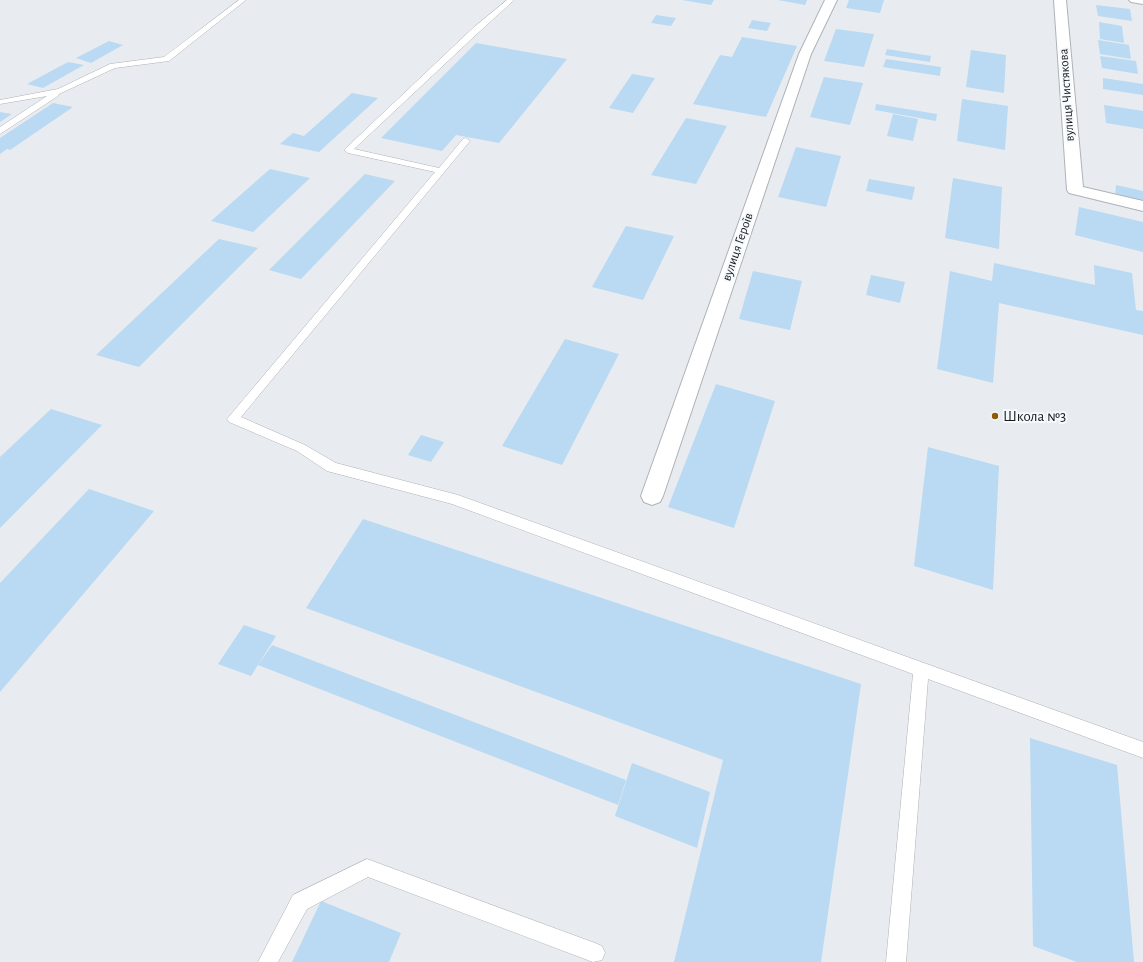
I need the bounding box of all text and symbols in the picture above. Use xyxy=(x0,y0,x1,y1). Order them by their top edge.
street label: вулиця Чистякова xyxy=(1057,48,1077,142)
street label: вулиця Героїв xyxy=(720,211,756,283)
place label: Школа №3 xyxy=(1003,409,1066,424)
marker: Школа №3 xyxy=(990,411,1000,421)

